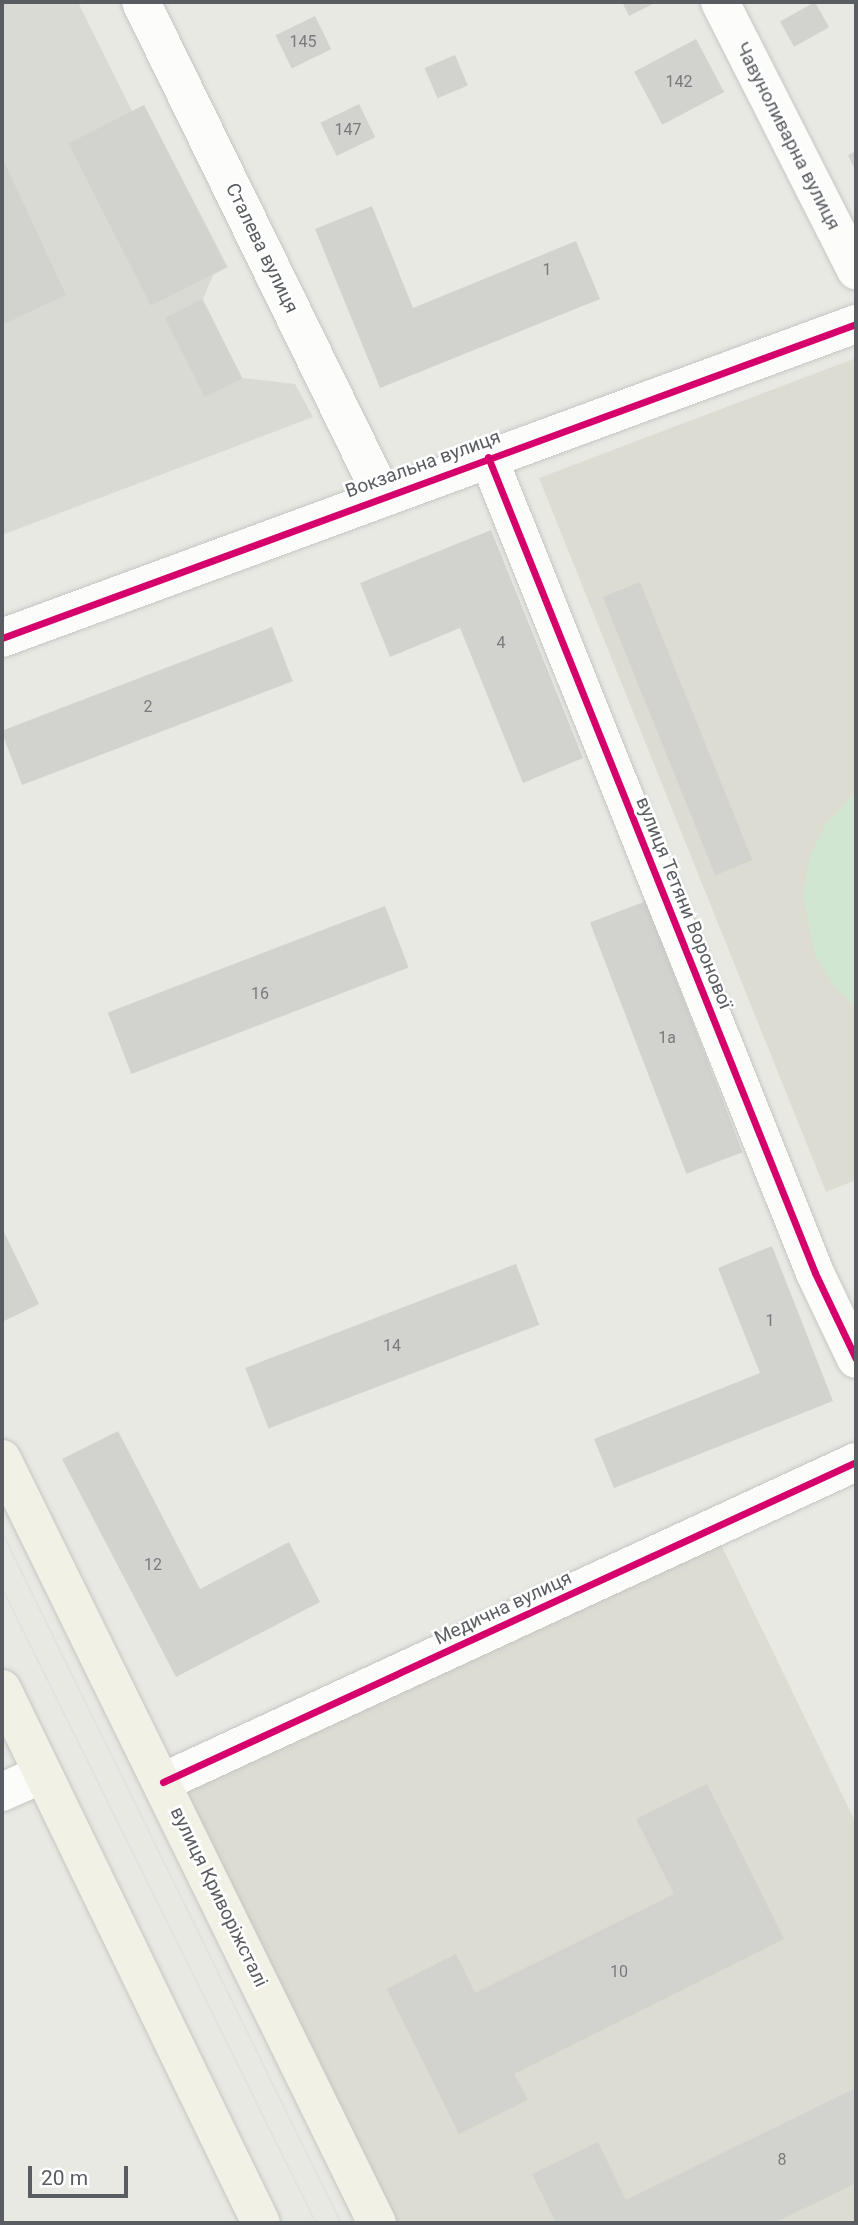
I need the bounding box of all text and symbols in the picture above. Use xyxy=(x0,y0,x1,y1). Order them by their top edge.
house number: 145 xyxy=(290,32,316,52)
street label: Чавуноливарна вулиця xyxy=(731,38,845,234)
house number: 142 xyxy=(666,72,692,92)
house number: 147 xyxy=(335,120,361,140)
street label: Сталева вулиця xyxy=(221,179,303,317)
house number: 1 xyxy=(543,260,551,280)
street label: Вокзальна вулиця xyxy=(342,425,504,503)
house number: 4 xyxy=(497,633,505,653)
house number: 2 xyxy=(144,697,152,717)
street label: вулиця Тетяни Воронової xyxy=(631,794,737,1012)
house number: 16 xyxy=(251,984,269,1004)
house number: 1а xyxy=(658,1028,676,1048)
house number: 1 xyxy=(766,1311,774,1331)
house number: 14 xyxy=(383,1336,401,1356)
house number: 12 xyxy=(144,1555,162,1575)
street label: Медична вулиця xyxy=(431,1566,575,1650)
street label: вулиця Криворіжсталі xyxy=(165,1803,273,1991)
house number: 10 xyxy=(610,1962,628,1982)
house number: 8 xyxy=(778,2150,786,2170)
scale bar xyxy=(32,2152,131,2196)
text: 20 m xyxy=(41,2166,88,2190)

